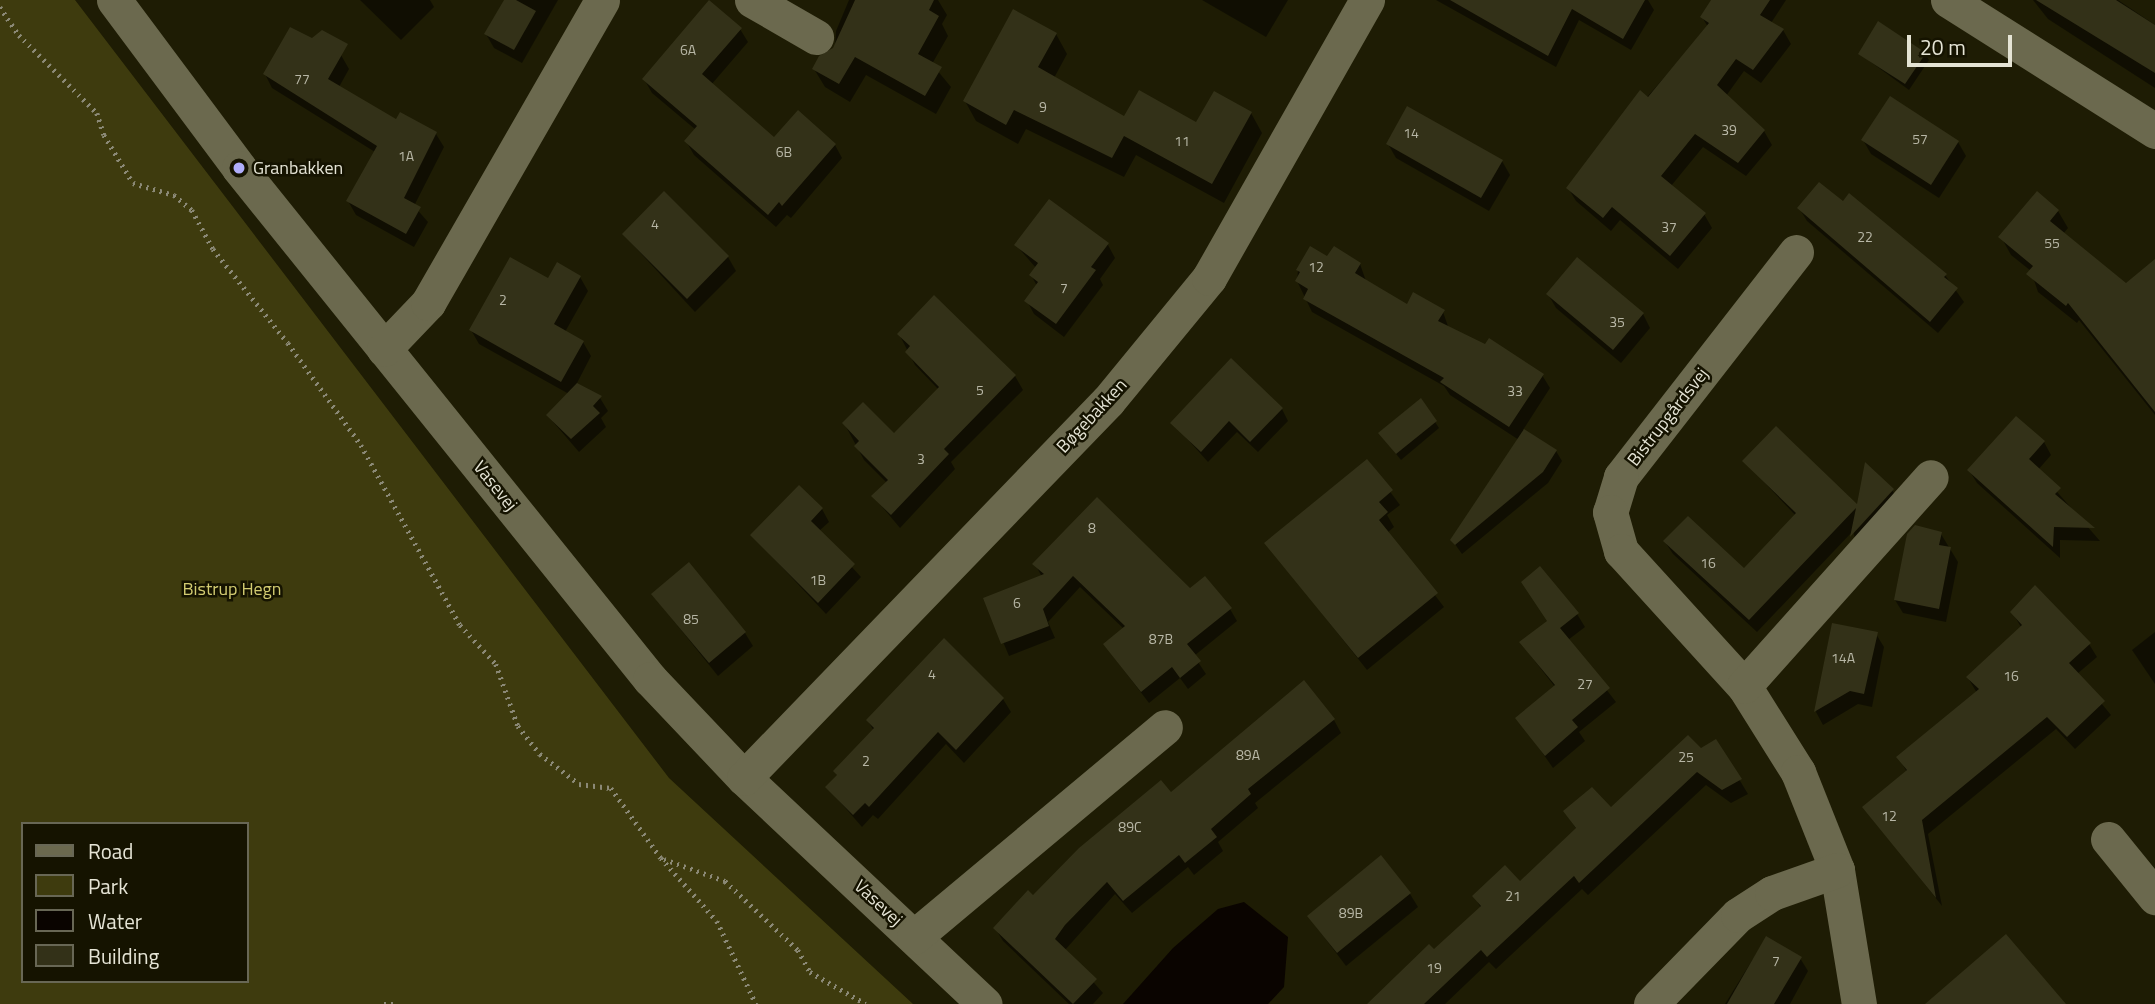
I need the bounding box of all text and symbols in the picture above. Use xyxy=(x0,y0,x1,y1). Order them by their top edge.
scale bar xyxy=(1910,21,2015,65)
text: 20 m xyxy=(1920,31,1966,63)
house number: 6A xyxy=(680,42,696,58)
house number: 77 xyxy=(294,71,310,87)
house number: 9 xyxy=(1039,99,1047,115)
house number: 39 xyxy=(1721,122,1737,138)
house number: 14 xyxy=(1403,125,1419,141)
house number: 57 xyxy=(1912,131,1928,147)
house number: 11 xyxy=(1174,133,1190,149)
house number: 6B xyxy=(776,144,792,160)
house number: 1A xyxy=(398,148,414,164)
place label: Granbakken xyxy=(253,157,343,179)
marker: Granbakken xyxy=(231,160,247,176)
house number: 4 xyxy=(651,216,659,232)
house number: 37 xyxy=(1661,219,1677,235)
house number: 22 xyxy=(1857,229,1873,245)
house number: 55 xyxy=(2044,235,2060,251)
house number: 12 xyxy=(1308,259,1324,275)
house number: 7 xyxy=(1060,280,1068,296)
house number: 2 xyxy=(499,292,507,308)
house number: 35 xyxy=(1609,314,1625,330)
street label: Bistrupgårdsvej xyxy=(1623,364,1713,470)
street label: Bøgebakken xyxy=(1052,375,1132,457)
house number: 5 xyxy=(976,382,984,398)
house number: 33 xyxy=(1507,383,1523,399)
house number: 3 xyxy=(917,451,925,467)
street label: Vasevej xyxy=(468,457,522,515)
house number: 8 xyxy=(1088,520,1096,536)
house number: 16 xyxy=(1700,555,1716,571)
house number: 1B xyxy=(810,572,826,588)
park label: Bistrup Hegn xyxy=(182,578,282,600)
house number: 6 xyxy=(1013,595,1021,611)
house number: 85 xyxy=(683,611,699,627)
house number: 87B xyxy=(1149,631,1173,647)
house number: 14A xyxy=(1831,650,1855,666)
house number: 4 xyxy=(928,666,936,682)
house number: 16 xyxy=(2003,668,2019,684)
house number: 27 xyxy=(1577,676,1593,692)
house number: 89A xyxy=(1236,747,1260,763)
house number: 25 xyxy=(1678,749,1694,765)
house number: 2 xyxy=(862,753,870,769)
house number: 12 xyxy=(1881,808,1897,824)
house number: 89C xyxy=(1118,819,1142,835)
legend xyxy=(21,822,248,983)
text: Road xyxy=(88,835,133,867)
text: Park xyxy=(88,870,128,902)
street label: Vasevej xyxy=(849,875,907,931)
house number: 21 xyxy=(1505,888,1521,904)
text: Water xyxy=(88,905,142,937)
house number: 89B xyxy=(1339,905,1363,921)
text: Building xyxy=(88,940,159,972)
house number: 7 xyxy=(1772,953,1780,969)
house number: 19 xyxy=(1426,960,1442,976)

